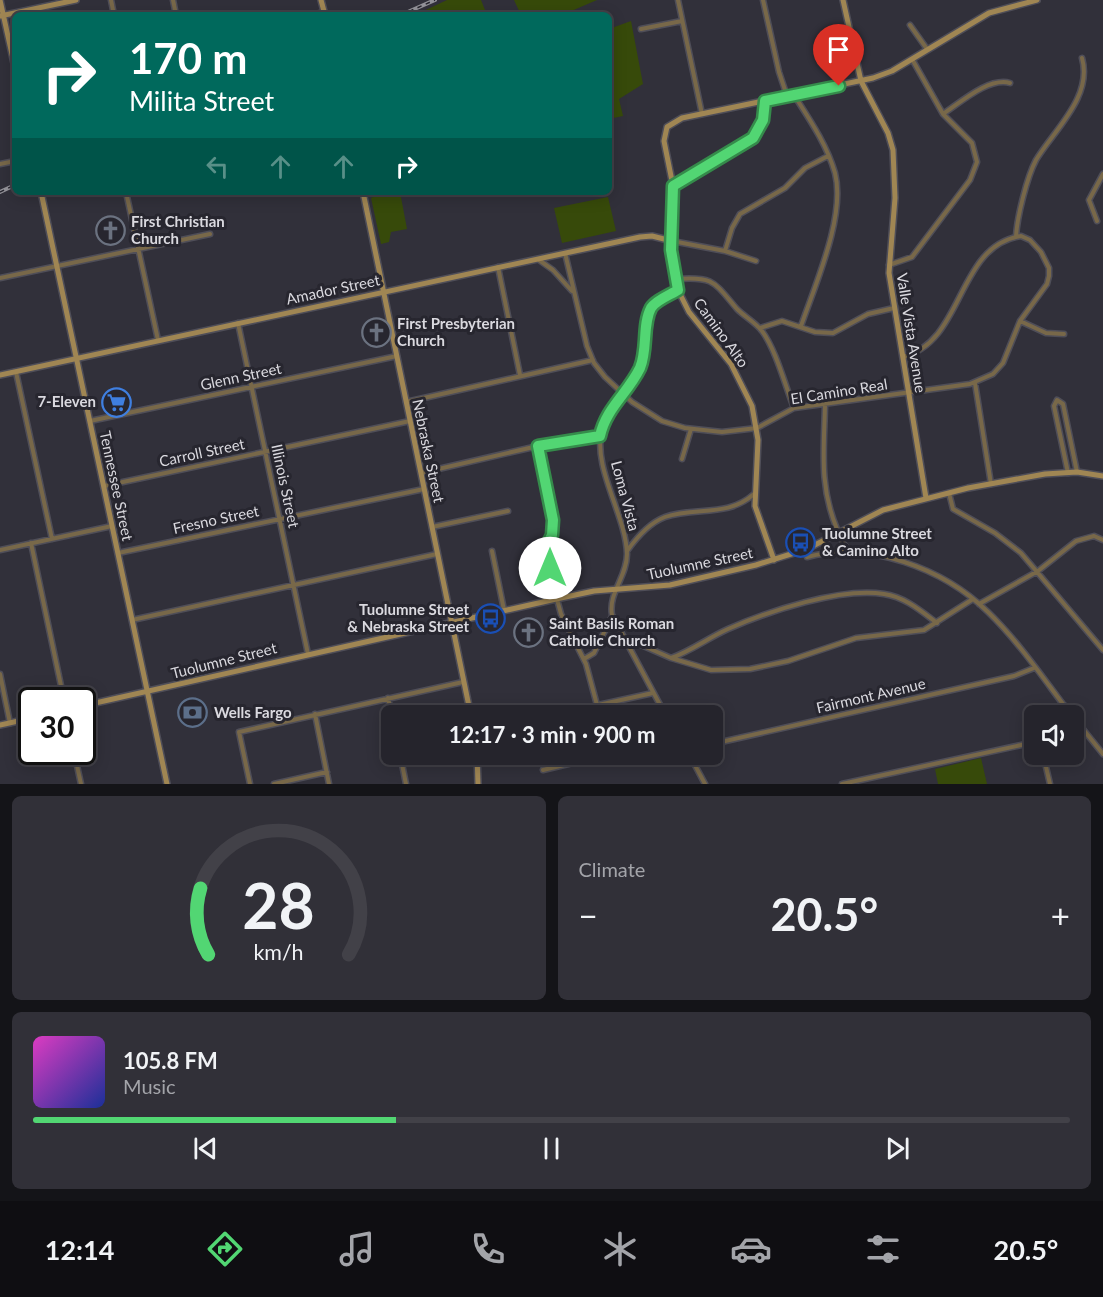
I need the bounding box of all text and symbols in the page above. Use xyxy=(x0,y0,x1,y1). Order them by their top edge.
pin xyxy=(813,24,864,86)
text: 170 m xyxy=(129,33,247,83)
icon: arrive xyxy=(822,33,855,66)
icon: right xyxy=(30,36,108,114)
text: Milita Street xyxy=(129,84,274,117)
icon: left xyxy=(201,150,234,183)
icon: ahead xyxy=(264,150,297,183)
icon: ahead xyxy=(327,150,360,183)
icon: right xyxy=(390,150,423,183)
place label: First Christian Church xyxy=(131,212,225,247)
church icon: First Christian Church xyxy=(94,215,126,247)
street label: Amador Street xyxy=(284,270,382,308)
street label: Valle Vista Avenue xyxy=(894,272,930,394)
street label: Camino Alto xyxy=(691,294,753,371)
place label: First Presbyterian Church xyxy=(397,314,515,349)
church icon: First Presbyterian Church xyxy=(360,317,392,349)
street label: Glenn Street xyxy=(199,359,284,393)
street label: El Camino Real xyxy=(789,374,889,408)
supermarket icon: 7-Eleven xyxy=(101,386,133,418)
place label: 7-Eleven xyxy=(37,392,96,410)
street label: Nebraska Street xyxy=(409,397,449,505)
street label: Tennessee Street xyxy=(97,429,138,543)
street label: Carroll Street xyxy=(157,434,247,470)
street label: Illinois Street xyxy=(268,442,304,530)
street label: Loma Vista xyxy=(608,459,644,533)
street label: Fresno Street xyxy=(171,501,261,537)
place label: Tuolumne Street & Camino Alto xyxy=(822,524,932,559)
bus stop icon: Tuolumne Street & Camino Alto xyxy=(785,527,817,559)
position arrow xyxy=(518,536,582,600)
street label: Tuolumne Street xyxy=(645,543,755,583)
place label: Tuolumne Street & Nebraska Street xyxy=(347,600,469,635)
bus stop icon: Tuolumne Street & Nebraska Street xyxy=(474,603,506,635)
place label: Saint Basils Roman Catholic Church xyxy=(549,614,674,649)
church icon: Saint Basils Roman Catholic Church xyxy=(512,617,544,649)
street label: Tuolumne Street xyxy=(169,638,279,682)
street label: Fairmont Avenue xyxy=(814,674,927,716)
speed limit sign: 30 xyxy=(18,687,96,765)
bank icon: Wells Fargo xyxy=(177,697,209,729)
place label: Wells Fargo xyxy=(214,703,292,721)
map controls xyxy=(1024,705,1084,765)
button: sound xyxy=(1024,705,1084,765)
text: 12:17 · 3 min · 900 m xyxy=(449,721,655,748)
text: Climate xyxy=(579,857,645,881)
text: 28 xyxy=(243,867,315,942)
text: 20.5° xyxy=(770,887,878,941)
text: − xyxy=(579,895,598,935)
text: + xyxy=(1051,895,1070,935)
text: km/h xyxy=(254,939,304,965)
text: 105.8 FM xyxy=(123,1047,218,1074)
text: Music xyxy=(123,1074,176,1098)
icon: previous xyxy=(189,1132,222,1165)
icon: pause xyxy=(535,1132,568,1165)
icon: next xyxy=(881,1132,914,1165)
icon: directions xyxy=(204,1228,246,1270)
icon: music xyxy=(336,1228,378,1270)
icon: phone xyxy=(467,1228,509,1270)
icon: climate xyxy=(599,1228,641,1270)
icon: car xyxy=(730,1228,772,1270)
icon: filters xyxy=(862,1228,904,1270)
text: 12:14 xyxy=(45,1233,114,1266)
text: 20.5° xyxy=(994,1233,1058,1266)

